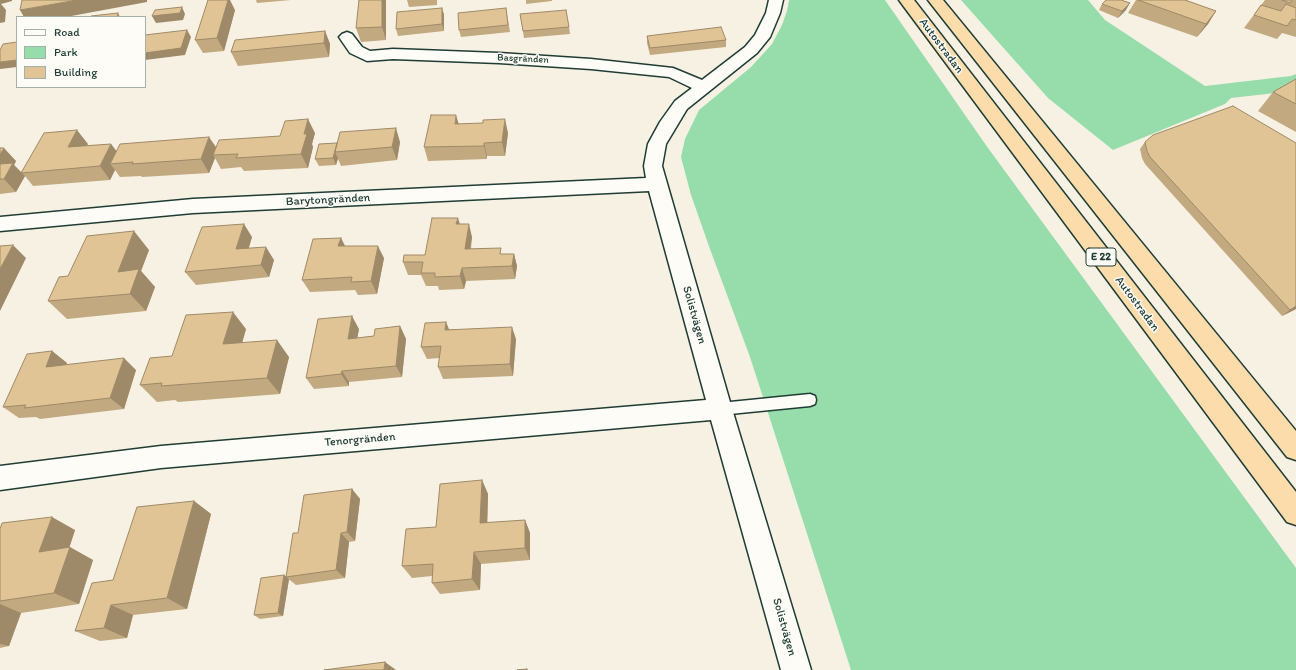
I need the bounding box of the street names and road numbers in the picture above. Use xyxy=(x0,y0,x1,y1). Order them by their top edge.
street label: Autostradan xyxy=(916,16,966,76)
street label: Basgränden xyxy=(497,52,549,66)
street label: Barytongränden xyxy=(285,191,371,209)
road number: E 22 xyxy=(1086,248,1116,266)
street label: Autostradan xyxy=(1112,274,1162,334)
street label: Solistvägen xyxy=(679,284,709,346)
street label: Tenorgränden xyxy=(324,430,396,450)
street label: Solistvägen xyxy=(769,596,799,658)

